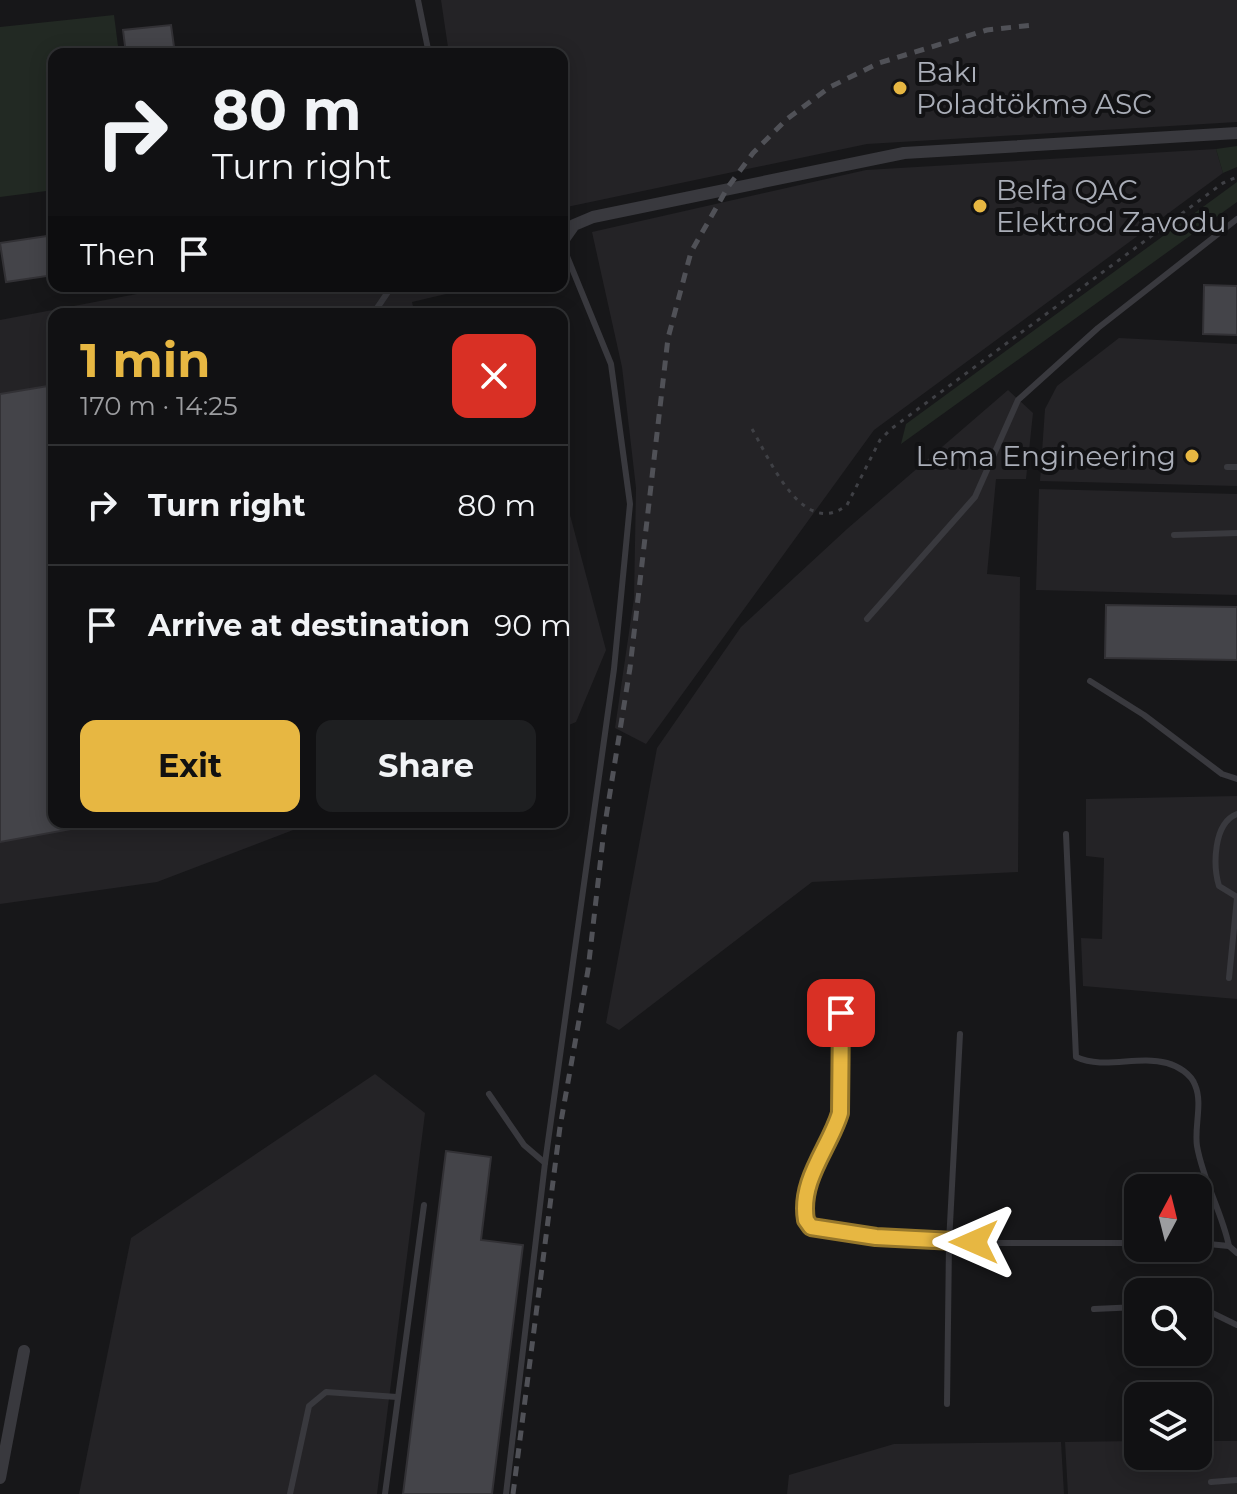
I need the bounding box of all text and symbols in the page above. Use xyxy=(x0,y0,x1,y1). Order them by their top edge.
place label: Bakı Poladtökmə ASC xyxy=(916,55,1152,121)
text: 80 m xyxy=(212,76,362,144)
marker: Bakı Poladtökmə ASC xyxy=(891,79,909,97)
icon: right xyxy=(80,80,184,184)
text: Turn right xyxy=(212,144,392,188)
place label: Belfa QAC Elektrod Zavodu xyxy=(996,173,1227,239)
marker: Belfa QAC Elektrod Zavodu xyxy=(971,197,989,215)
icon: arrive xyxy=(172,232,216,276)
text: Then xyxy=(80,236,156,273)
text: 1 min xyxy=(80,331,210,389)
button: close xyxy=(452,334,536,418)
text: 170 m · 14:25 xyxy=(80,390,238,422)
place label: Lema Engineering xyxy=(915,439,1176,473)
marker: Lema Engineering xyxy=(1183,447,1201,465)
icon: right xyxy=(80,483,124,527)
text: Turn right xyxy=(148,487,305,524)
text: 80 m xyxy=(457,487,536,524)
icon: arrive xyxy=(80,603,124,647)
text: Arrive at destination xyxy=(148,607,470,644)
text: 90 m xyxy=(494,607,572,644)
button: Exit xyxy=(80,720,300,812)
button: Share xyxy=(316,720,536,812)
pin xyxy=(807,979,875,1047)
icon: arrive xyxy=(819,991,863,1035)
north arrow xyxy=(1124,1174,1212,1262)
map controls xyxy=(1124,1174,1212,1470)
position arrow xyxy=(932,1200,1016,1284)
button: search xyxy=(1124,1278,1212,1366)
button: layers xyxy=(1124,1382,1212,1470)

